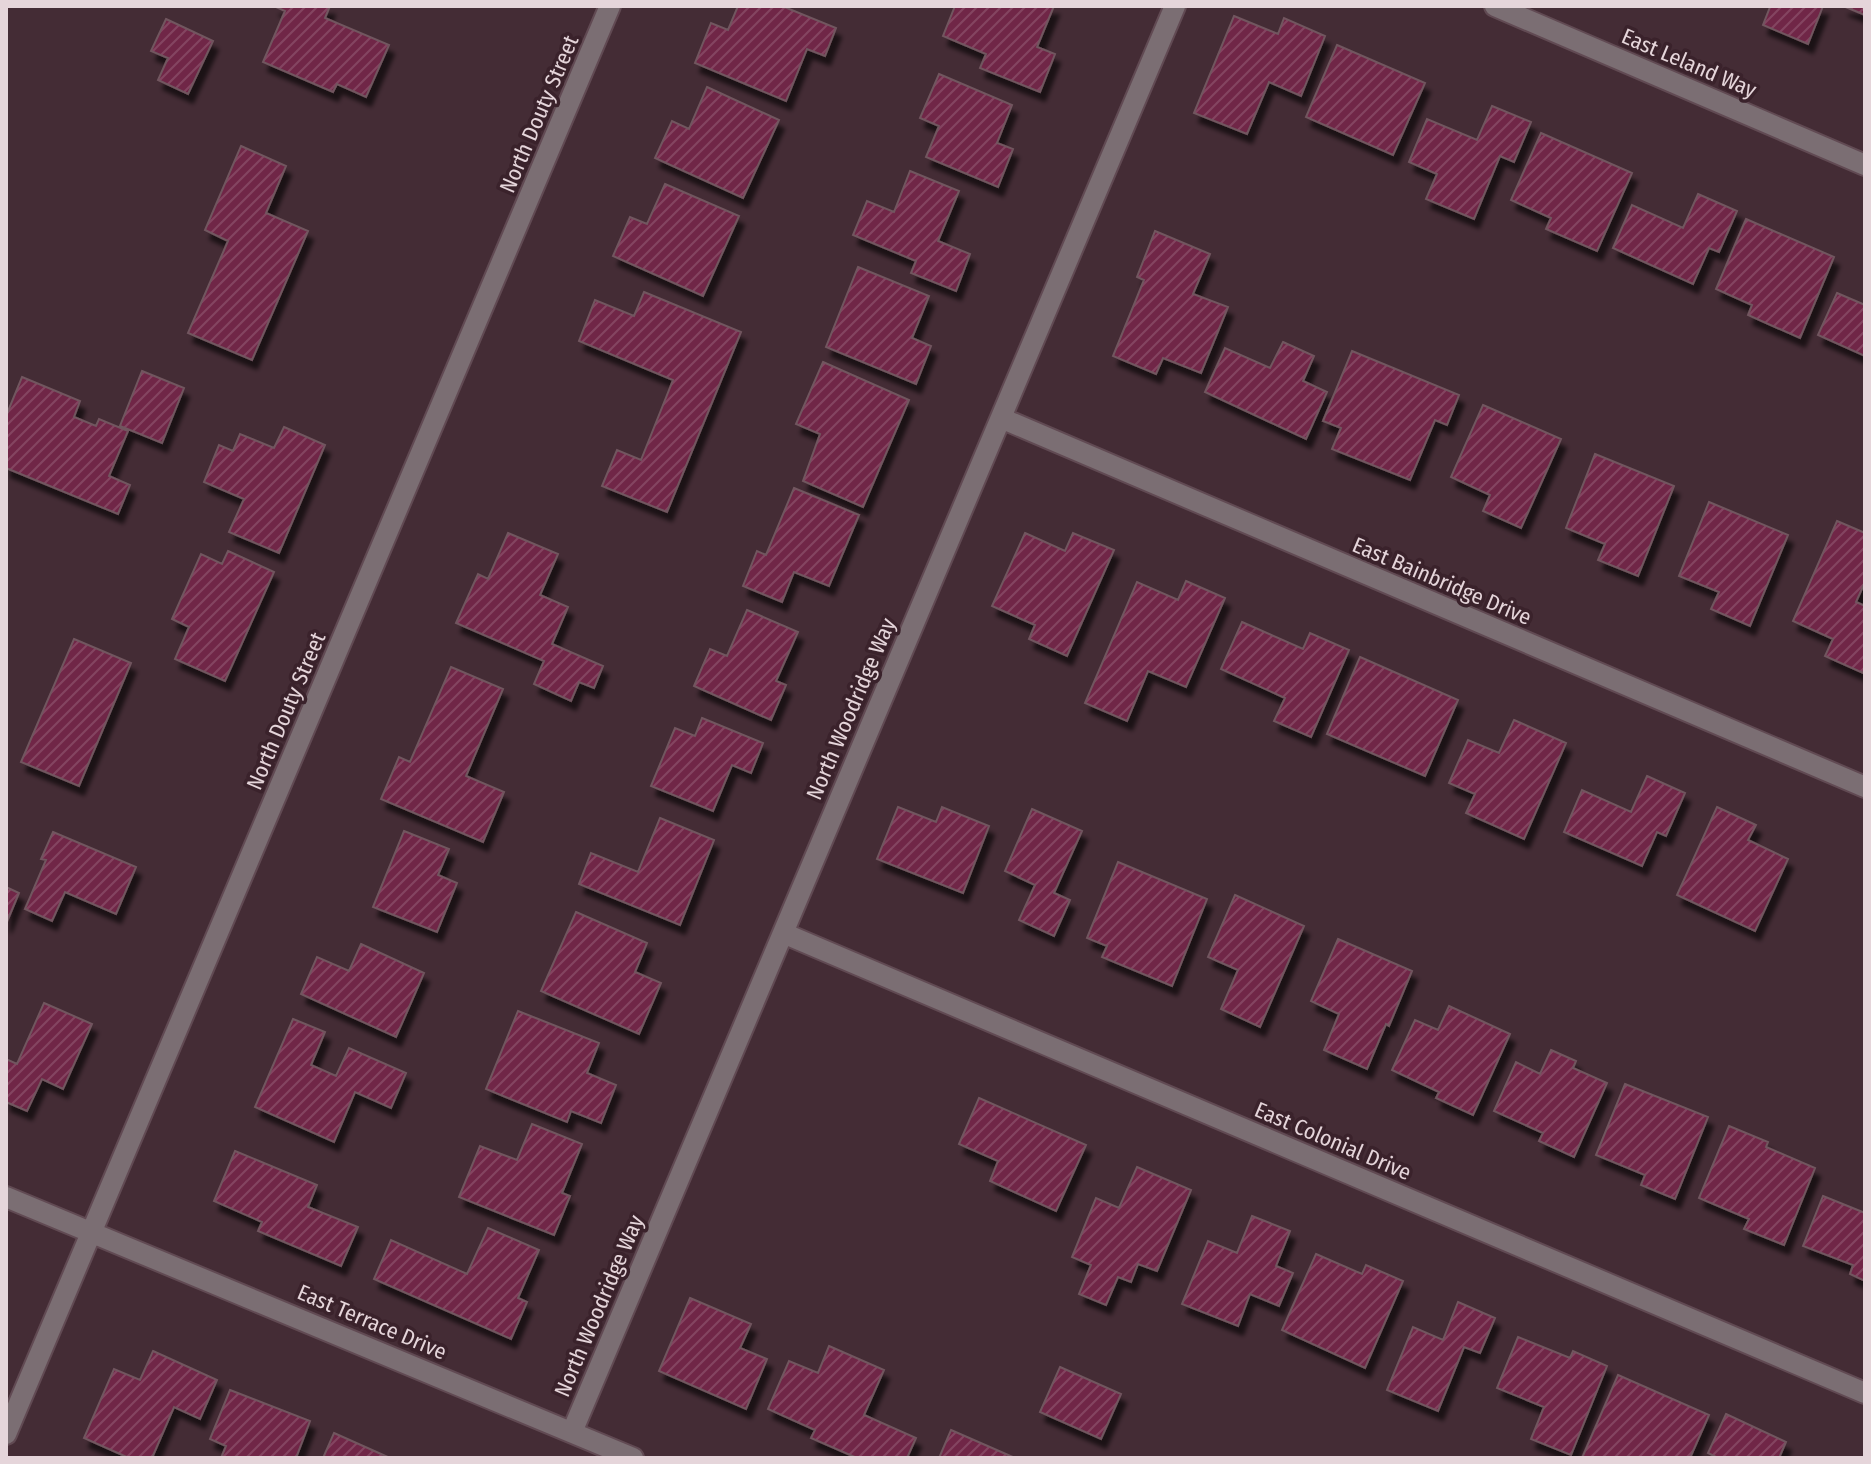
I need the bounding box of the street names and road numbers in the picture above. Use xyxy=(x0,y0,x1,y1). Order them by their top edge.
street label: East Leland Way xyxy=(1618,23,1761,104)
street label: North Douty Street xyxy=(494,30,585,197)
street label: East Bainbridge Drive xyxy=(1348,531,1536,631)
street label: North Woodridge Way xyxy=(800,614,902,804)
street label: North Douty Street xyxy=(241,627,332,794)
street label: East Colonial Drive xyxy=(1251,1096,1415,1186)
street label: North Woodridge Way xyxy=(548,1211,650,1401)
street label: East Terrace Drive xyxy=(293,1278,451,1366)

